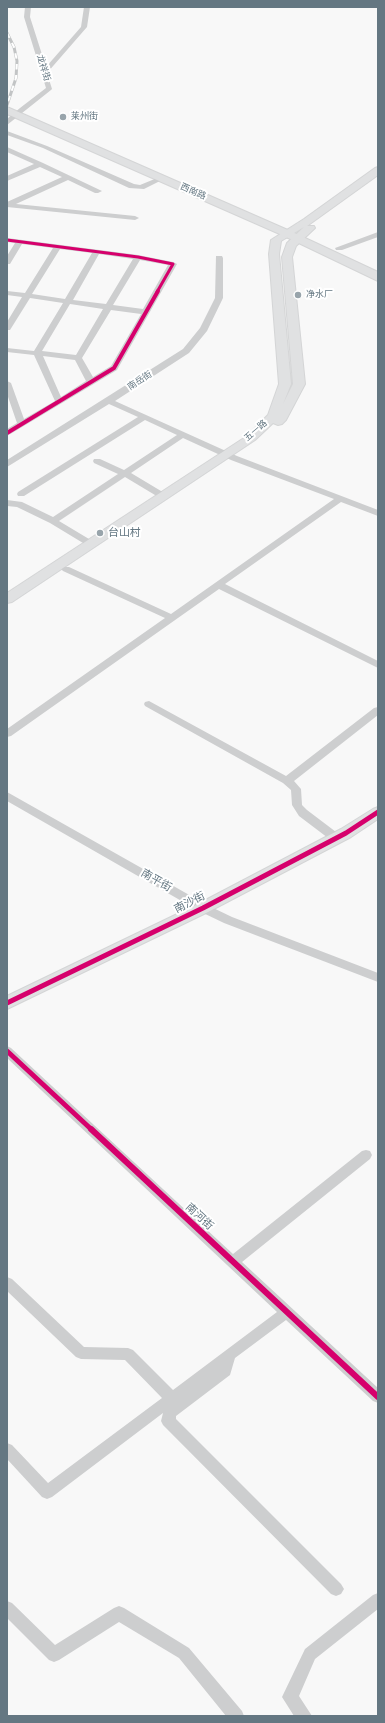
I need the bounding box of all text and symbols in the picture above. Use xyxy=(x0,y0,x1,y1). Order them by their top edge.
street label: 龙祥街 xyxy=(34,54,52,82)
marker: 莱州街 xyxy=(58,112,68,122)
place label: 莱州街 xyxy=(71,112,98,122)
street label: 西南路 xyxy=(178,182,208,202)
marker: 净水厂 xyxy=(293,290,303,300)
place label: 净水厂 xyxy=(306,290,333,300)
street label: 南岳街 xyxy=(126,369,154,393)
street label: 五一路 xyxy=(242,418,270,444)
place label: 台山村 xyxy=(108,526,141,540)
marker: 台山村 xyxy=(95,528,105,538)
street label: 南平街 xyxy=(138,867,174,895)
street label: 南沙街 xyxy=(172,890,208,916)
street label: 南河街 xyxy=(182,1201,216,1233)

